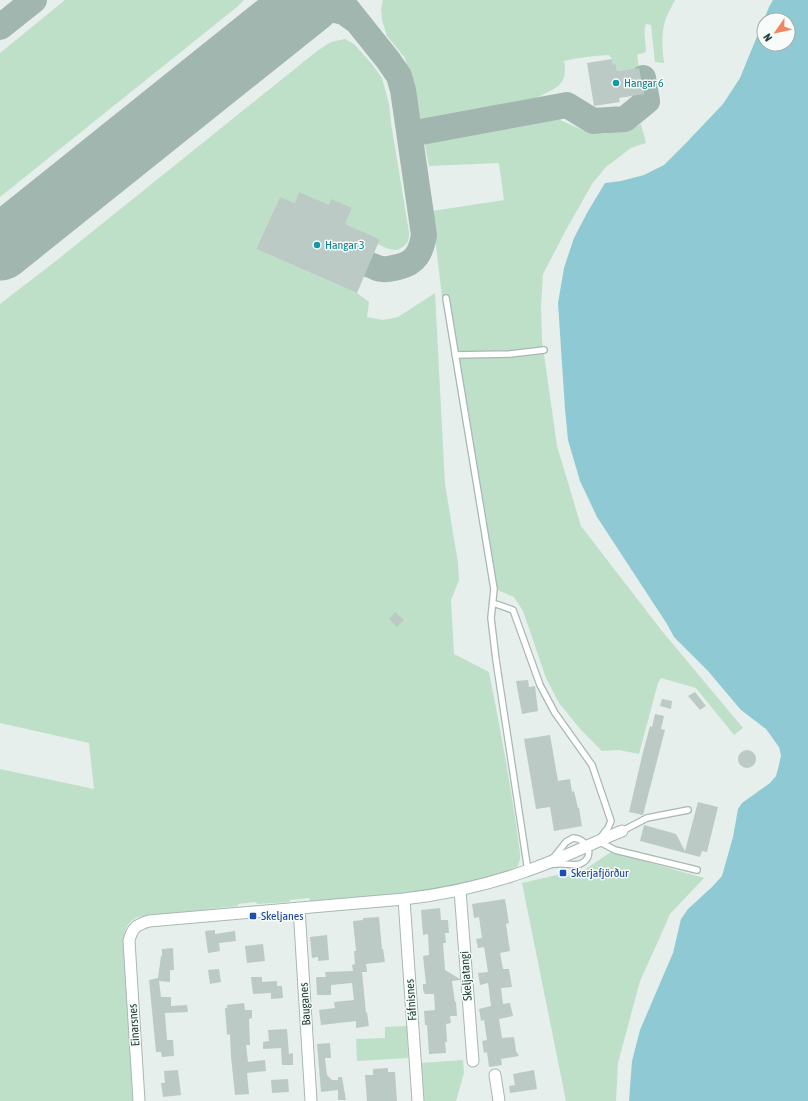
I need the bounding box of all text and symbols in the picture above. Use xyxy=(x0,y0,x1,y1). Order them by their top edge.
north arrow xyxy=(756,12,796,52)
text: N xyxy=(761,32,775,44)
place label: Hangar 6 xyxy=(624,76,664,90)
marker: Hangar 6 xyxy=(611,78,621,88)
place label: Hangar 3 xyxy=(325,238,365,252)
marker: Hangar 3 xyxy=(312,240,322,250)
place label: Skerjafjörður xyxy=(571,866,629,880)
marker: Skerjafjörður xyxy=(558,868,568,878)
place label: Skeljanes xyxy=(261,909,304,923)
marker: Skeljanes xyxy=(248,911,258,921)
street label: Skeljatangi xyxy=(457,951,475,1001)
street label: Fáfnisnes xyxy=(403,979,419,1021)
street label: Bauganes xyxy=(297,982,313,1026)
street label: Einarsnes xyxy=(126,1003,142,1047)

